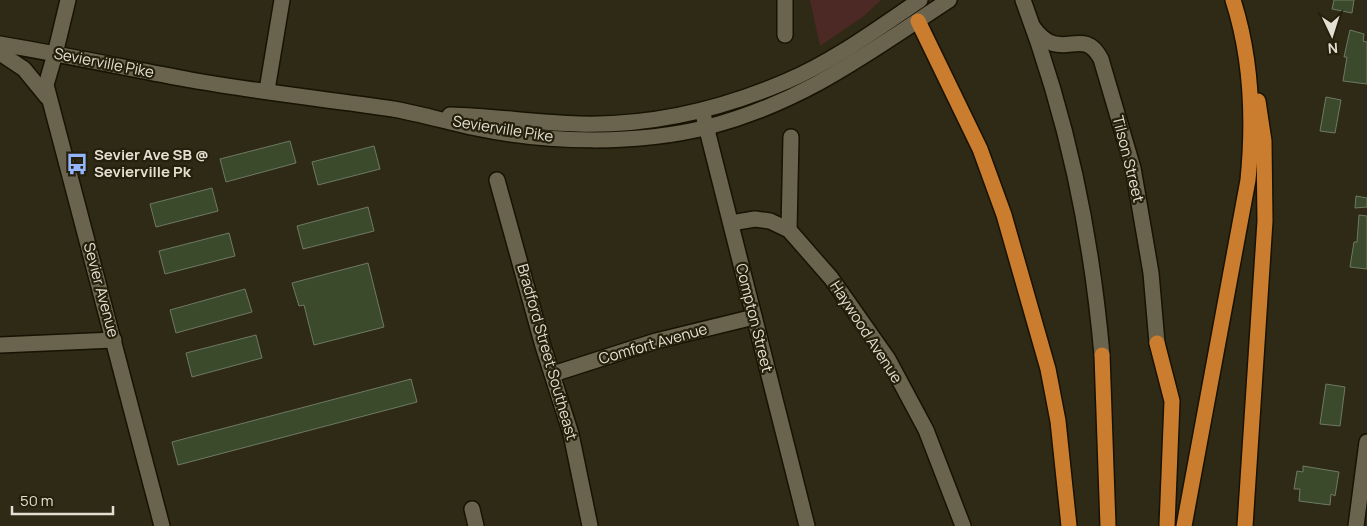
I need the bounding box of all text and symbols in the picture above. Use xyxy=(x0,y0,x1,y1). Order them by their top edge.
north arrow xyxy=(1307,10,1357,60)
text: N xyxy=(1327,39,1339,58)
street label: Sevierville Pike xyxy=(52,43,156,83)
street label: Sevierville Pike xyxy=(451,110,555,147)
street label: Tilson Street xyxy=(1108,113,1149,204)
place label: Sevier Ave SB @ Sevierville Pk xyxy=(94,144,209,182)
bus stop icon: Sevier Ave SB @ Sevierville Pk xyxy=(64,151,90,177)
street label: Sevier Avenue xyxy=(79,240,124,340)
street label: Bradford Street Southeast xyxy=(512,261,583,442)
street label: Compton Street xyxy=(731,261,778,375)
street label: Haywood Avenue xyxy=(825,276,908,387)
street label: Comfort Avenue xyxy=(596,318,710,369)
scale bar xyxy=(12,484,114,516)
text: 50 m xyxy=(20,490,54,511)

